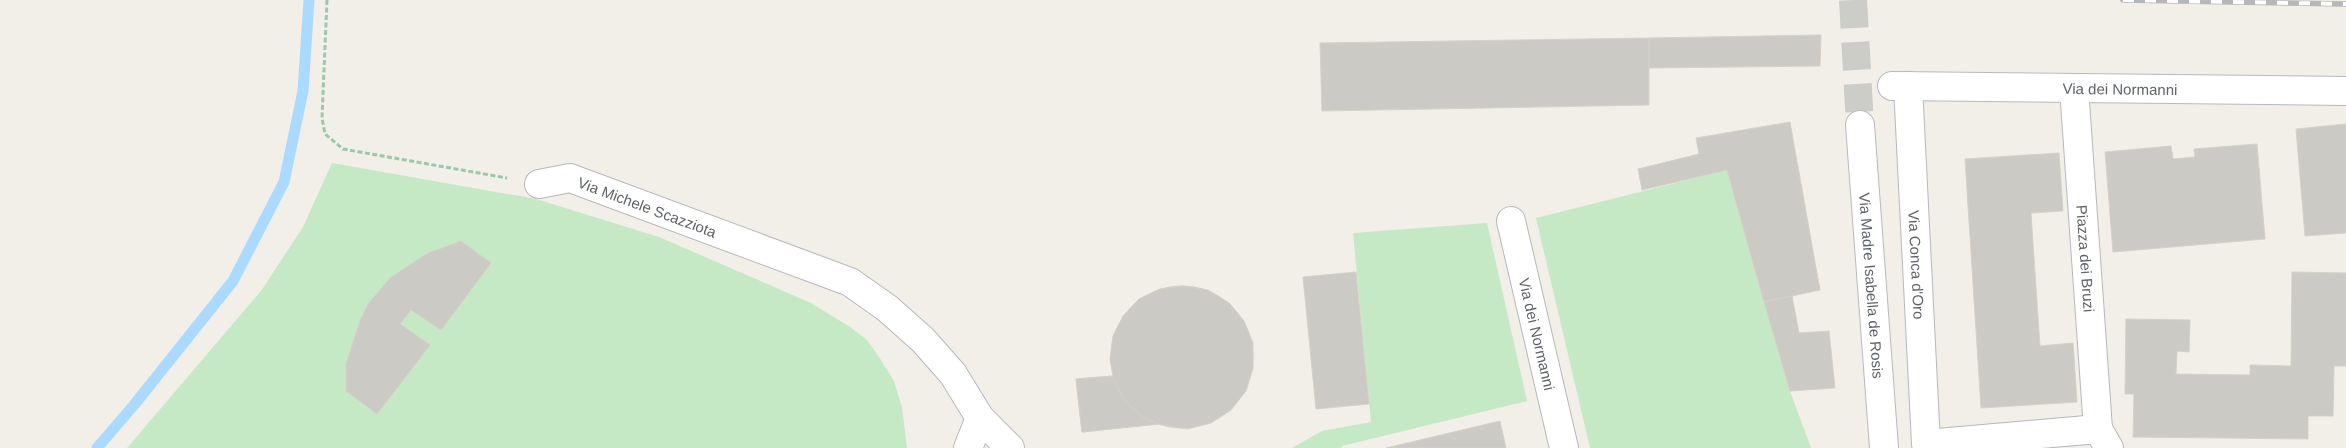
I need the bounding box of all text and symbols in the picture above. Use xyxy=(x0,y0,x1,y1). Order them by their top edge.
street label: Via dei Normanni xyxy=(2062,79,2178,98)
street label: Via Michele Scazziota xyxy=(576,173,720,240)
street label: Via Madre Isabella de Rosis xyxy=(1857,192,1887,379)
street label: Piazza dei Bruzi xyxy=(2074,204,2098,313)
street label: Via Conca d'Oro xyxy=(1906,210,1928,320)
street label: Via dei Normanni xyxy=(1516,276,1559,392)

